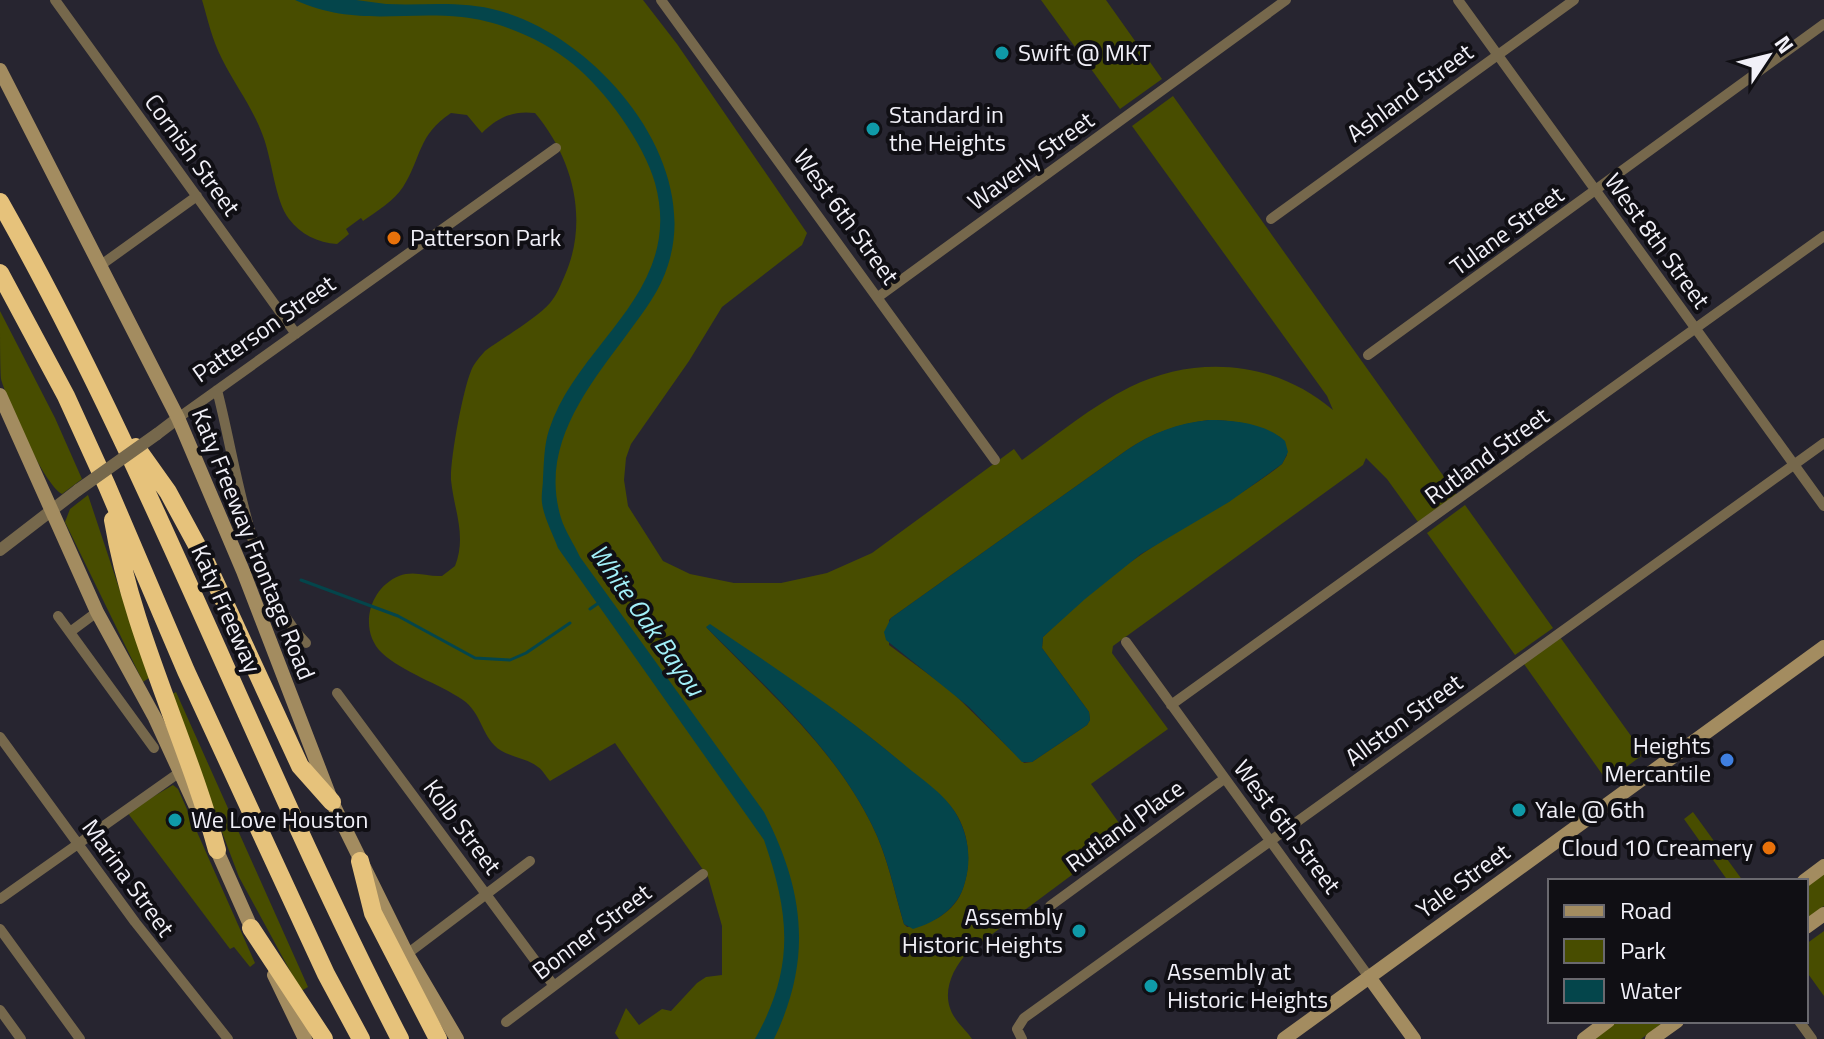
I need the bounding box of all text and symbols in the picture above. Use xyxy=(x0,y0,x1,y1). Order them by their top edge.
north arrow xyxy=(1728,16,1808,96)
text: N xyxy=(1766,29,1803,61)
place label: Swift @ MKT xyxy=(1018,34,1152,70)
street label: Ashland Street xyxy=(1339,34,1481,150)
marker: Swift @ MKT xyxy=(993,44,1011,62)
street label: Cornish Street xyxy=(136,86,250,223)
place label: Standard in the Heights xyxy=(889,96,1006,160)
street label: Waverly Street xyxy=(960,102,1102,219)
marker: Standard in the Heights xyxy=(864,120,882,138)
street label: West 6th Street xyxy=(785,141,909,292)
street label: West 8th Street xyxy=(1596,165,1720,316)
street label: Tulane Street xyxy=(1442,176,1571,284)
place label: Patterson Park xyxy=(410,219,562,255)
marker: Patterson Park xyxy=(385,229,403,247)
street label: Patterson Street xyxy=(185,265,343,391)
street label: Rutland Street xyxy=(1417,397,1557,513)
street label: Katy Freeway Frontage Road xyxy=(185,404,321,684)
water label: White Oak Bayou xyxy=(580,536,716,705)
street label: Katy Freeway xyxy=(185,541,267,677)
street label: Allston Street xyxy=(1337,664,1470,774)
place label: Heights Mercantile xyxy=(1604,727,1711,791)
marker: Heights Mercantile xyxy=(1718,751,1736,769)
street label: West 6th Street xyxy=(1225,752,1351,901)
street label: Rutland Place xyxy=(1058,770,1191,880)
street label: Kolb Street xyxy=(415,771,511,882)
place label: Yale @ 6th xyxy=(1535,791,1645,827)
place label: We Love Houston xyxy=(191,801,368,837)
marker: Yale @ 6th xyxy=(1510,801,1528,819)
street label: Marina Street xyxy=(74,811,184,944)
marker: We Love Houston xyxy=(166,811,184,829)
place label: Cloud 10 Creamery xyxy=(1562,829,1753,865)
street label: Yale Street xyxy=(1408,833,1517,927)
marker: Cloud 10 Creamery xyxy=(1760,839,1778,857)
street label: Bonner Street xyxy=(524,874,659,988)
legend xyxy=(1548,879,1808,1023)
text: Road xyxy=(1620,892,1672,928)
place label: Assembly Historic Heights xyxy=(902,898,1063,962)
marker: Assembly Historic Heights xyxy=(1070,922,1088,940)
text: Park xyxy=(1620,932,1666,968)
place label: Assembly at Historic Heights xyxy=(1167,953,1328,1017)
text: Water xyxy=(1620,972,1682,1008)
marker: Assembly at Historic Heights xyxy=(1142,977,1160,995)

